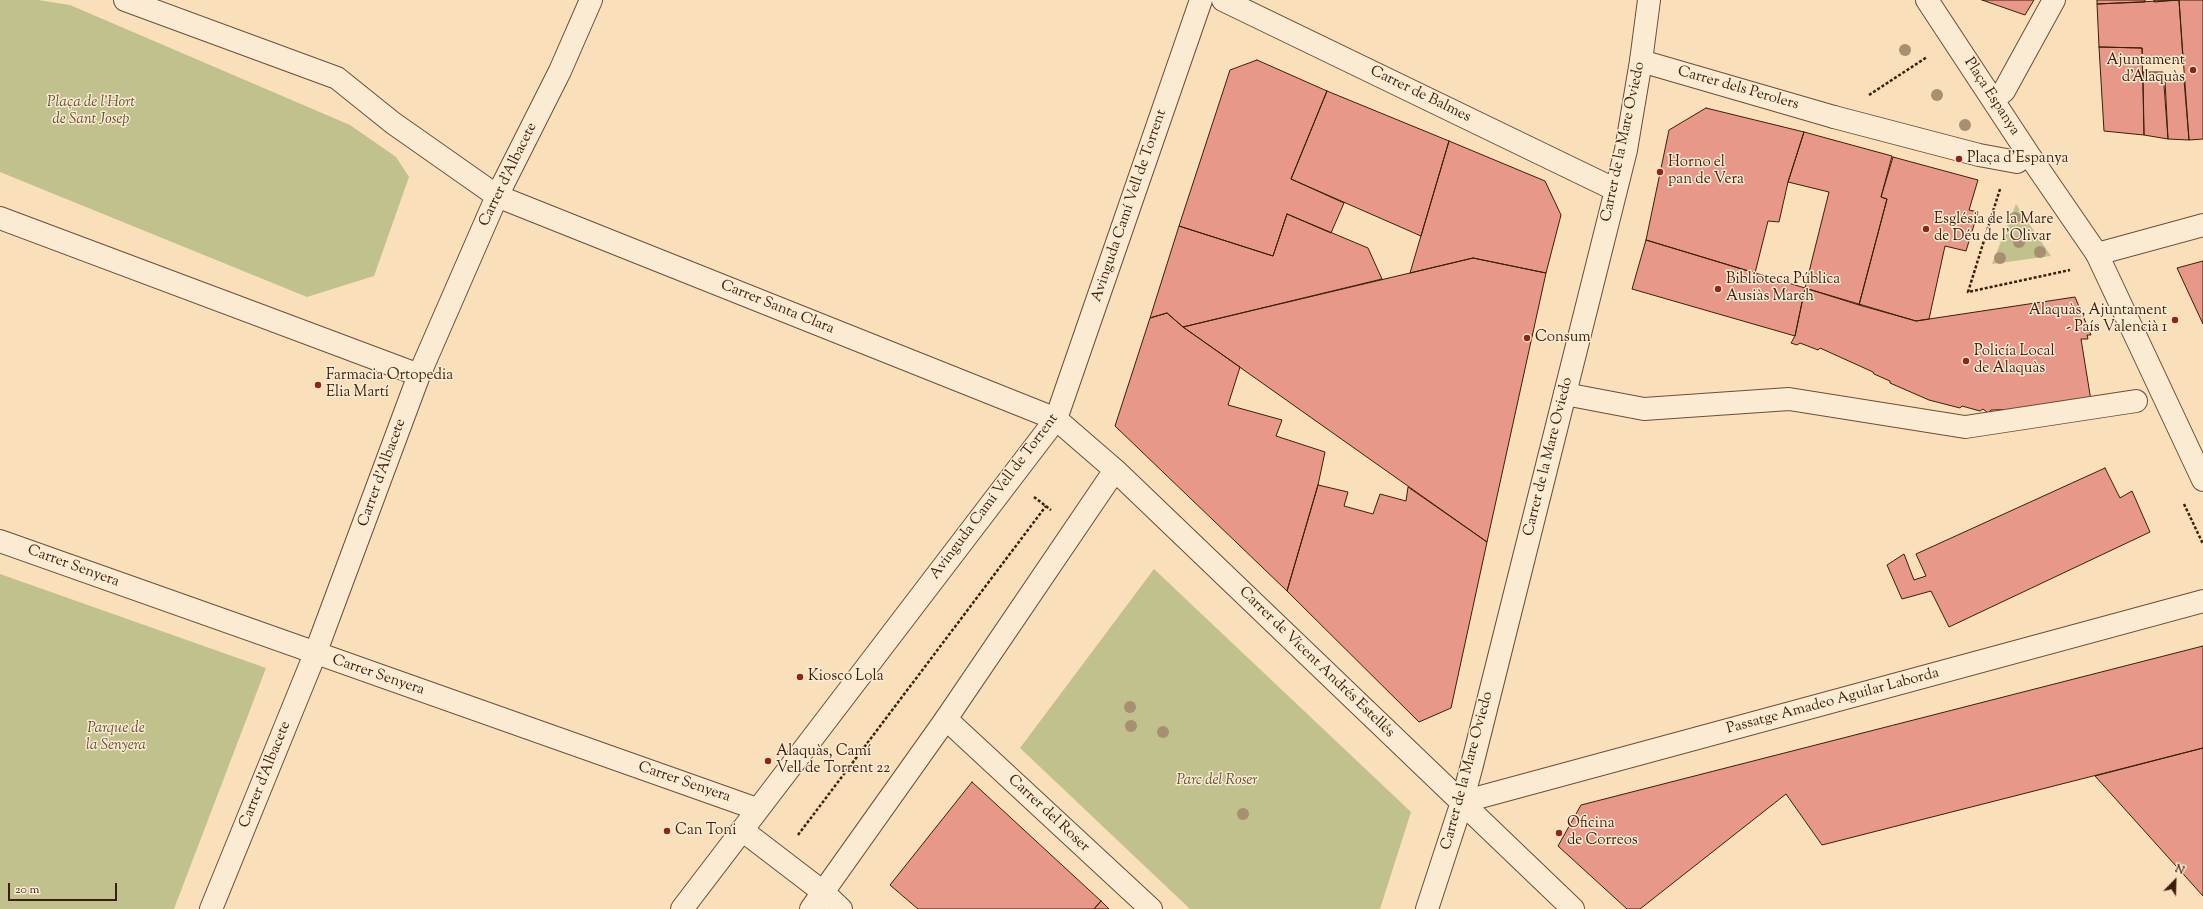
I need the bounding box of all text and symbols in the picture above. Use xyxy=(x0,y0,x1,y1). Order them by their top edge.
place label: Ajuntament d'Alaquàs xyxy=(2106,52,2185,87)
street label: Plaça Espanya xyxy=(1959,55,2023,139)
street label: Carrer de la Mare Oviedo xyxy=(1598,60,1650,224)
street label: Carrer de Balmes xyxy=(1367,63,1473,127)
street label: Carrer dels Perolers xyxy=(1675,63,1801,115)
marker: Ajuntament d'Alaquàs xyxy=(2188,65,2198,75)
park label: Plaça de l'Hort de Sant Josep xyxy=(47,94,135,129)
street label: Avinguda Camí Vell de Torrent xyxy=(1089,107,1171,305)
street label: Carrer d'Albacete xyxy=(476,120,542,230)
place label: Plaça d'Espanya xyxy=(1967,150,2069,168)
place label: Horno el pan de Vera xyxy=(1668,154,1744,189)
marker: Plaça d'Espanya xyxy=(1954,154,1964,164)
marker: Horno el pan de Vera xyxy=(1655,167,1665,177)
place label: Església de la Mare de Déu de l'Olivar xyxy=(1934,211,2053,246)
marker: Església de la Mare de Déu de l'Olivar xyxy=(1921,224,1931,234)
place label: Biblioteca Pública Ausiàs March xyxy=(1726,271,1840,306)
street label: Carrer Santa Clara xyxy=(718,277,836,339)
marker: Biblioteca Pública Ausiàs March xyxy=(1713,284,1723,294)
place label: Alaquàs, Ajuntament - País Valencià 1 xyxy=(2029,302,2167,337)
marker: Alaquàs, Ajuntament - País Valencià 1 xyxy=(2170,315,2180,325)
place label: Consum xyxy=(1535,329,1591,347)
marker: Consum xyxy=(1522,333,1532,343)
place label: Policía Local de Alaquàs xyxy=(1974,343,2055,378)
marker: Policía Local de Alaquàs xyxy=(1961,356,1971,366)
place label: Farmacia Ortopedia Elia Martí xyxy=(326,367,453,402)
street label: Carrer de la Mare Oviedo xyxy=(1521,376,1577,538)
marker: Farmacia Ortopedia Elia Martí xyxy=(313,380,323,390)
street label: Avinguda Camí Vell de Torrent xyxy=(927,411,1063,583)
street label: Carrer d'Albacete xyxy=(355,417,411,529)
street label: Carrer Senyera xyxy=(24,542,122,592)
street label: Carrer de Vicent Andrés Estellés xyxy=(1234,584,1398,742)
street label: Carrer Senyera xyxy=(329,652,427,700)
street label: Passatge Amadeo Aguilar Laborda xyxy=(1725,665,1941,739)
place label: Kiosco Lola xyxy=(808,668,884,686)
marker: Kiosco Lola xyxy=(795,672,805,682)
street label: Carrer de la Mare Oviedo xyxy=(1438,690,1498,852)
street label: Carrer d'Albacete xyxy=(236,719,296,831)
park label: Parque de la Senyera xyxy=(86,720,146,755)
place label: Alaquàs, Camí Vell de Torrent 22 xyxy=(776,743,890,778)
marker: Alaquàs, Camí Vell de Torrent 22 xyxy=(763,756,773,766)
street label: Carrer Senyera xyxy=(635,759,733,807)
street label: Carrer del Roser xyxy=(1003,772,1093,856)
park label: Parc del Roser xyxy=(1176,772,1258,790)
place label: Oficina de Correos xyxy=(1567,815,1638,850)
place label: Can Toni xyxy=(675,822,736,840)
marker: Can Toni xyxy=(662,826,672,836)
marker: Oficina de Correos xyxy=(1554,828,1564,838)
north arrow xyxy=(2155,861,2195,901)
text: N xyxy=(2173,861,2187,879)
scale bar xyxy=(10,875,119,901)
text: 20 m xyxy=(15,881,39,899)

